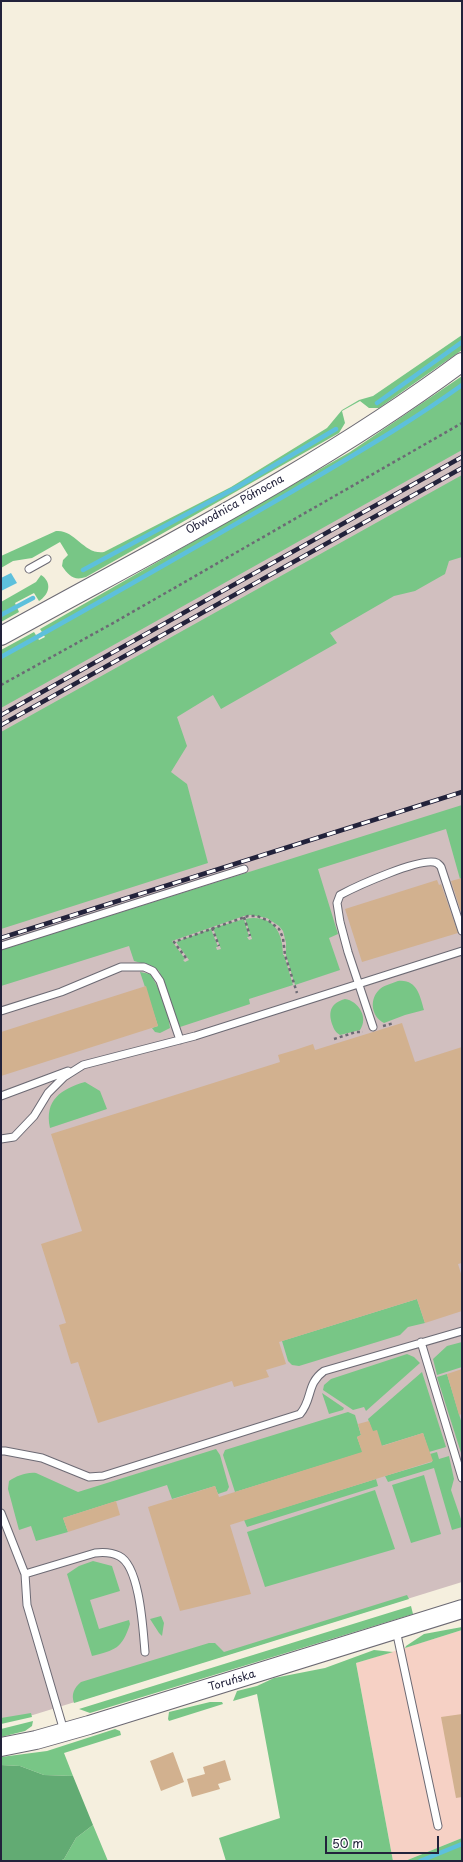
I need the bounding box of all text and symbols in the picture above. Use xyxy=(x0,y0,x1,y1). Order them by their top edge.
street label: Obwodnica Północna xyxy=(184,473,286,537)
street label: Toruńska xyxy=(207,1668,257,1694)
scale bar xyxy=(327,1828,441,1854)
text: 50 m xyxy=(332,1834,363,1852)

